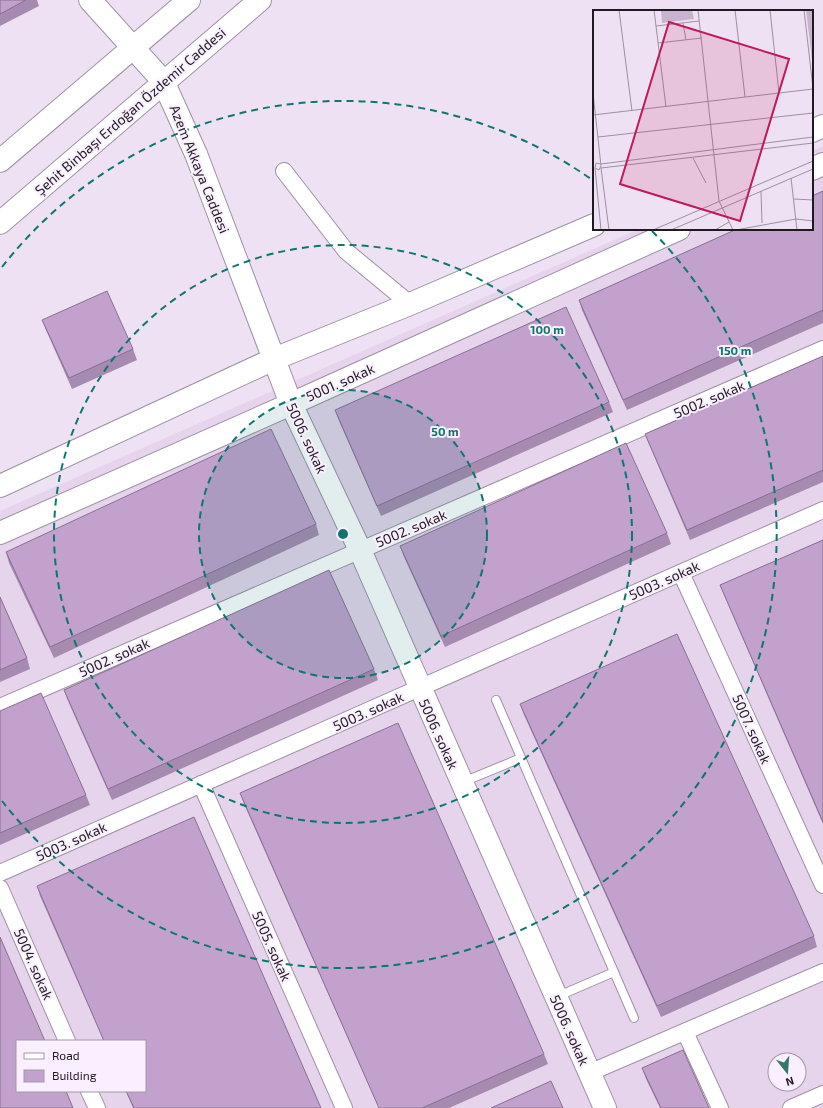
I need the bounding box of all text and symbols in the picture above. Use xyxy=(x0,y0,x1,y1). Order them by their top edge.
inset map xyxy=(593,10,813,230)
street label: Şehit Binbaşı Erdoğan Özdemir Caddesi xyxy=(31,24,229,199)
street label: Azem Akkaya Caddesi xyxy=(166,102,234,236)
text: 100 m xyxy=(530,322,564,336)
text: 150 m xyxy=(719,343,751,357)
street label: 5001. sokak xyxy=(303,359,377,405)
street label: 5002. sokak xyxy=(671,376,747,422)
street label: 5006. sokak xyxy=(283,400,331,476)
text: 50 m xyxy=(431,424,459,438)
street label: 5002. sokak xyxy=(373,505,449,551)
centre of rings xyxy=(336,527,350,541)
street label: 5003. sokak xyxy=(626,557,702,603)
street label: 5002. sokak xyxy=(76,634,152,680)
street label: 5003. sokak xyxy=(330,688,406,734)
street label: 5007. sokak xyxy=(729,692,775,766)
street label: 5006. sokak xyxy=(416,696,462,772)
street label: 5003. sokak xyxy=(33,818,109,864)
street label: 5005. sokak xyxy=(249,908,295,984)
street label: 5004. sokak xyxy=(11,926,57,1002)
street label: 5006. sokak xyxy=(547,992,593,1068)
legend xyxy=(16,1040,146,1092)
text: Road xyxy=(52,1048,80,1062)
north arrow xyxy=(767,1052,807,1092)
text: Building xyxy=(52,1068,97,1082)
text: N xyxy=(784,1075,796,1089)

